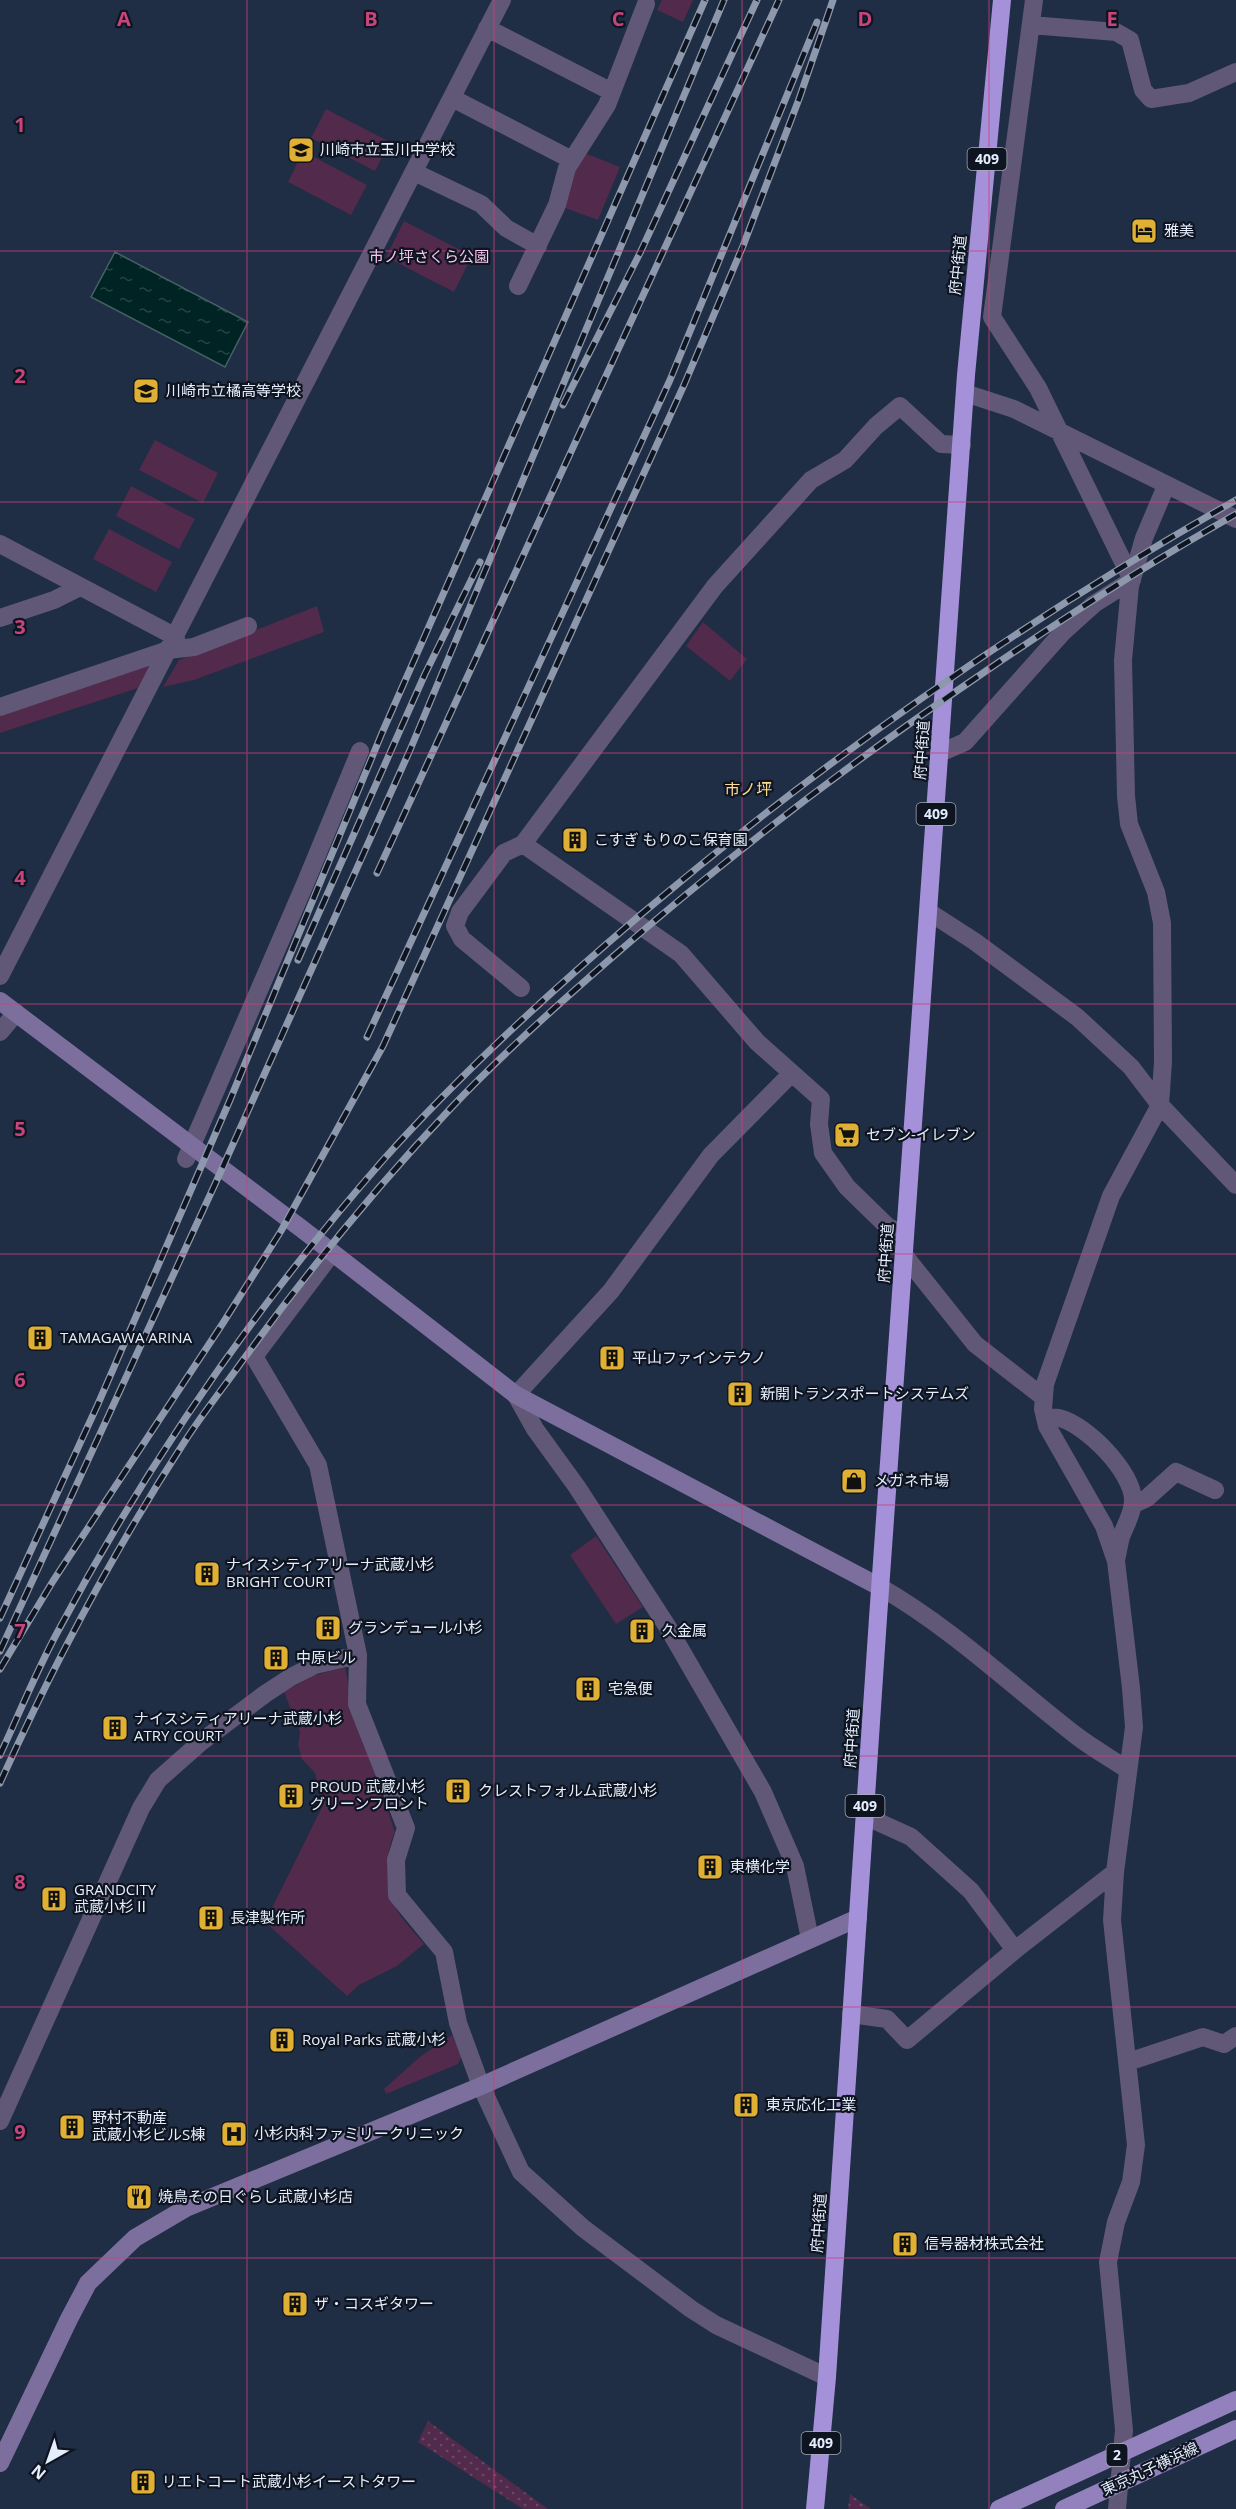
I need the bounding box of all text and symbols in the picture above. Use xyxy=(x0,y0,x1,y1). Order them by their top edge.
text: A xyxy=(117,5,131,32)
text: B xyxy=(364,5,378,32)
text: C xyxy=(612,5,625,32)
text: D xyxy=(858,5,872,32)
text: E xyxy=(1106,5,1118,32)
text: 1 xyxy=(14,111,26,138)
school or university icon: 川崎市立玉川中学校 xyxy=(286,135,316,165)
place label: 川崎市立玉川中学校 xyxy=(320,139,455,159)
road number: 409 xyxy=(968,148,1006,170)
hotel icon: 雅美 xyxy=(1129,216,1159,246)
place label: 雅美 xyxy=(1164,220,1194,240)
street label: 府中街道 xyxy=(944,234,970,296)
park label: 市ノ坪さくら公園 xyxy=(369,246,489,266)
text: 2 xyxy=(14,362,26,389)
school or university icon: 川崎市立橘高等学校 xyxy=(131,376,161,406)
place label: 川崎市立橘高等学校 xyxy=(166,380,301,400)
text: 3 xyxy=(14,613,26,640)
street label: 府中街道 xyxy=(909,719,933,781)
district label: 市ノ坪 xyxy=(724,778,772,800)
road number: 409 xyxy=(916,803,956,825)
building icon: こすぎ もりのこ保育園 xyxy=(560,825,590,855)
place label: こすぎ もりのこ保育園 xyxy=(594,829,748,849)
text: 4 xyxy=(14,864,26,891)
text: 5 xyxy=(14,1115,26,1142)
supermarket icon: セブン-イレブン xyxy=(832,1120,862,1150)
place label: セブン-イレブン xyxy=(866,1124,976,1144)
street label: 府中街道 xyxy=(873,1222,897,1284)
building icon: TAMAGAWA ARINA xyxy=(25,1323,55,1353)
place label: TAMAGAWA ARINA xyxy=(60,1327,193,1347)
building icon: 平山ファインテクノ xyxy=(597,1343,627,1373)
place label: 平山ファインテクノ xyxy=(632,1347,766,1367)
text: 6 xyxy=(14,1366,26,1393)
building icon: 新開トランスポートシステムズ xyxy=(725,1379,755,1409)
place label: 新開トランスポートシステムズ xyxy=(760,1383,969,1403)
shop icon: メガネ市場 xyxy=(839,1466,869,1496)
place label: メガネ市場 xyxy=(874,1470,949,1490)
place label: ナイスシティアリーナ武蔵小杉 BRIGHT COURT xyxy=(226,1554,435,1591)
building icon: ナイスシティアリーナ武蔵小杉 BRIGHT COURT xyxy=(192,1559,222,1589)
building icon: グランデュール小杉 xyxy=(313,1613,343,1643)
building icon: 久金属 xyxy=(627,1616,657,1646)
text: 7 xyxy=(14,1617,26,1644)
place label: グランデュール小杉 xyxy=(348,1617,483,1637)
place label: 久金属 xyxy=(662,1620,707,1640)
building icon: 中原ビル xyxy=(261,1643,291,1673)
place label: 中原ビル xyxy=(296,1647,356,1667)
building icon: 宅急便 xyxy=(573,1674,603,1704)
place label: 宅急便 xyxy=(608,1678,653,1698)
street label: 府中街道 xyxy=(839,1707,863,1769)
place label: ナイスシティアリーナ武蔵小杉 ATRY COURT xyxy=(134,1708,343,1745)
building icon: ナイスシティアリーナ武蔵小杉 ATRY COURT xyxy=(100,1713,130,1743)
place label: PROUD 武蔵小杉 グリーンフロント xyxy=(310,1776,429,1813)
building icon: クレストフォルム武蔵小杉 xyxy=(443,1776,473,1806)
place label: クレストフォルム武蔵小杉 xyxy=(478,1780,658,1800)
building icon: PROUD 武蔵小杉 グリーンフロント xyxy=(276,1781,306,1811)
road number: 409 xyxy=(846,1795,884,1817)
building icon: 東横化学 xyxy=(695,1852,725,1882)
place label: 東横化学 xyxy=(730,1856,790,1876)
text: 8 xyxy=(14,1868,26,1895)
place label: GRANDCITY 武蔵小杉Ⅱ xyxy=(74,1879,157,1916)
building icon: GRANDCITY 武蔵小杉Ⅱ xyxy=(39,1884,69,1914)
building icon: 長津製作所 xyxy=(196,1903,226,1933)
place label: 長津製作所 xyxy=(230,1907,305,1927)
building icon: Royal Parks 武蔵小杉 xyxy=(267,2025,297,2055)
place label: Royal Parks 武蔵小杉 xyxy=(302,2029,446,2049)
building icon: 東京応化工業 xyxy=(731,2090,761,2120)
place label: 東京応化工業 xyxy=(766,2094,856,2114)
place label: 野村不動産 武蔵小杉ビルS棟 xyxy=(92,2107,205,2144)
building icon: 野村不動産 武蔵小杉ビルS棟 xyxy=(57,2112,87,2142)
text: 9 xyxy=(14,2118,26,2145)
hospital icon: 小杉内科ファミリークリニック xyxy=(219,2119,249,2149)
place label: 小杉内科ファミリークリニック xyxy=(254,2123,464,2143)
restaurant icon: 焼鳥その日ぐらし武蔵小杉店 xyxy=(124,2182,154,2212)
place label: 焼鳥その日ぐらし武蔵小杉店 xyxy=(158,2186,353,2206)
street label: 府中街道 xyxy=(806,2192,830,2254)
building icon: 信号器材株式会社 xyxy=(890,2229,920,2259)
place label: 信号器材株式会社 xyxy=(924,2233,1044,2253)
building icon: ザ・コスギタワー xyxy=(280,2289,310,2319)
place label: ザ・コスギタワー xyxy=(314,2293,434,2313)
north arrow xyxy=(18,2431,78,2491)
road number: 409 xyxy=(802,2432,840,2454)
street label: 東京丸子横浜線 xyxy=(1098,2437,1201,2499)
road number: 2 xyxy=(1106,2444,1128,2466)
text: N xyxy=(26,2460,50,2485)
building icon: リエトコート武蔵小杉イーストタワー xyxy=(128,2467,158,2497)
place label: リエトコート武蔵小杉イーストタワー xyxy=(162,2471,416,2491)

